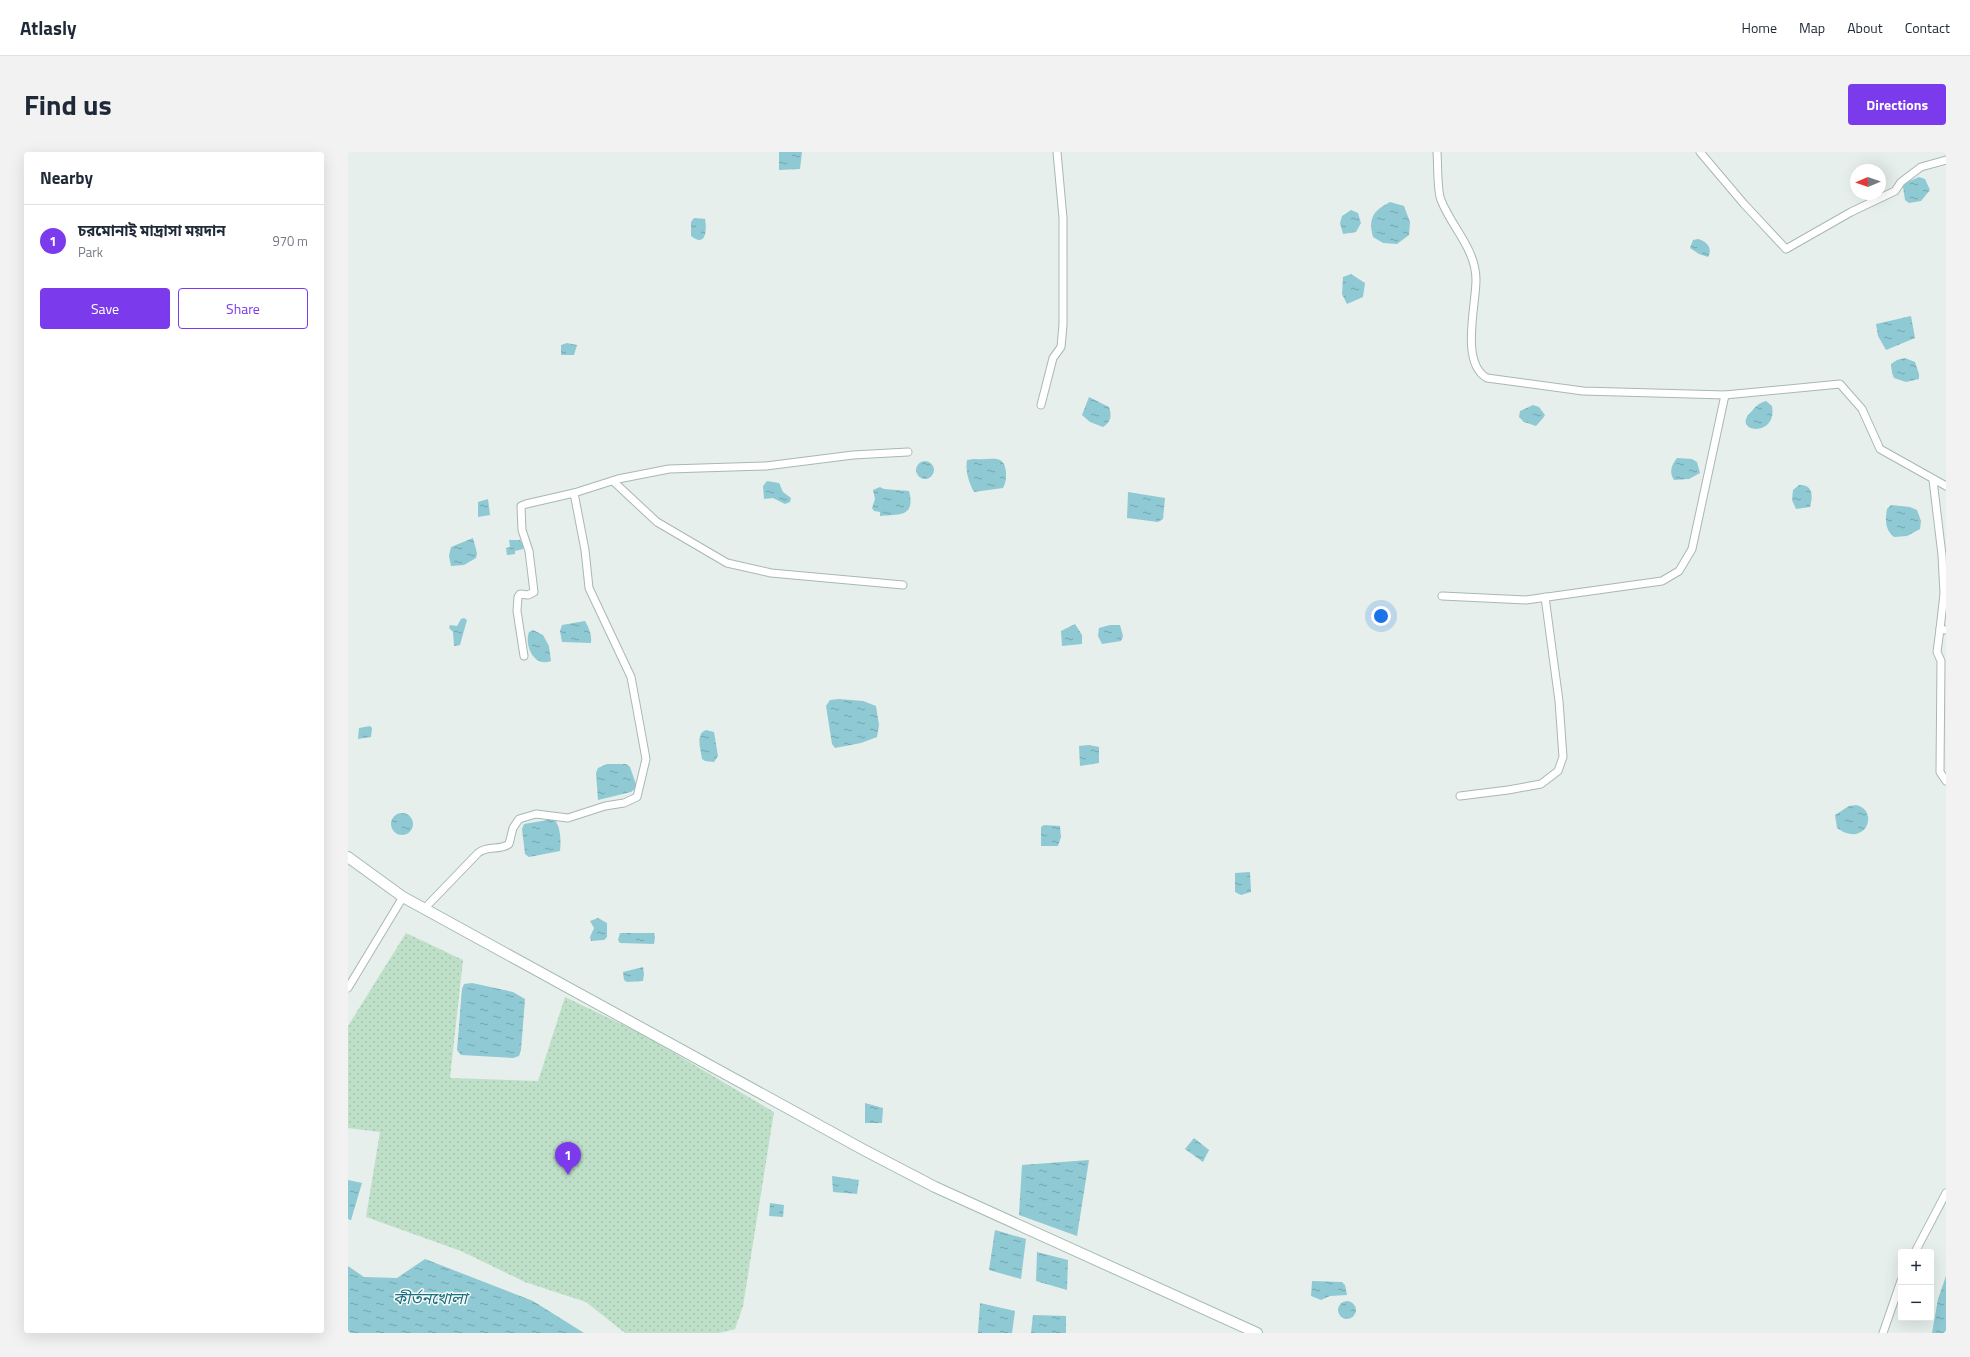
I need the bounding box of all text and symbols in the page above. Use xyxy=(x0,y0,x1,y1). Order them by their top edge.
text: Atlasly xyxy=(20,13,77,42)
text: Home xyxy=(1742,17,1777,38)
text: Map xyxy=(1799,17,1825,38)
text: About xyxy=(1847,17,1883,38)
text: Contact xyxy=(1905,17,1950,38)
text: Find us xyxy=(24,83,112,126)
button: Directions xyxy=(1848,84,1946,125)
north arrow xyxy=(1850,164,1886,200)
text: Nearby xyxy=(40,165,93,191)
text: চরমোনাই মাদ্রাসা ময়দান xyxy=(78,219,226,242)
text: 1 xyxy=(49,231,57,251)
text: 970 m xyxy=(272,231,308,251)
text: Park xyxy=(78,242,103,262)
button: Save xyxy=(40,288,170,329)
button: Share xyxy=(178,288,308,329)
your location xyxy=(1371,606,1391,626)
pin: 1 xyxy=(555,1142,581,1175)
map controls xyxy=(1898,1249,1934,1321)
button: + xyxy=(1898,1249,1934,1285)
button: − xyxy=(1898,1285,1934,1321)
water label: কীর্তনখোলা xyxy=(393,1286,470,1310)

